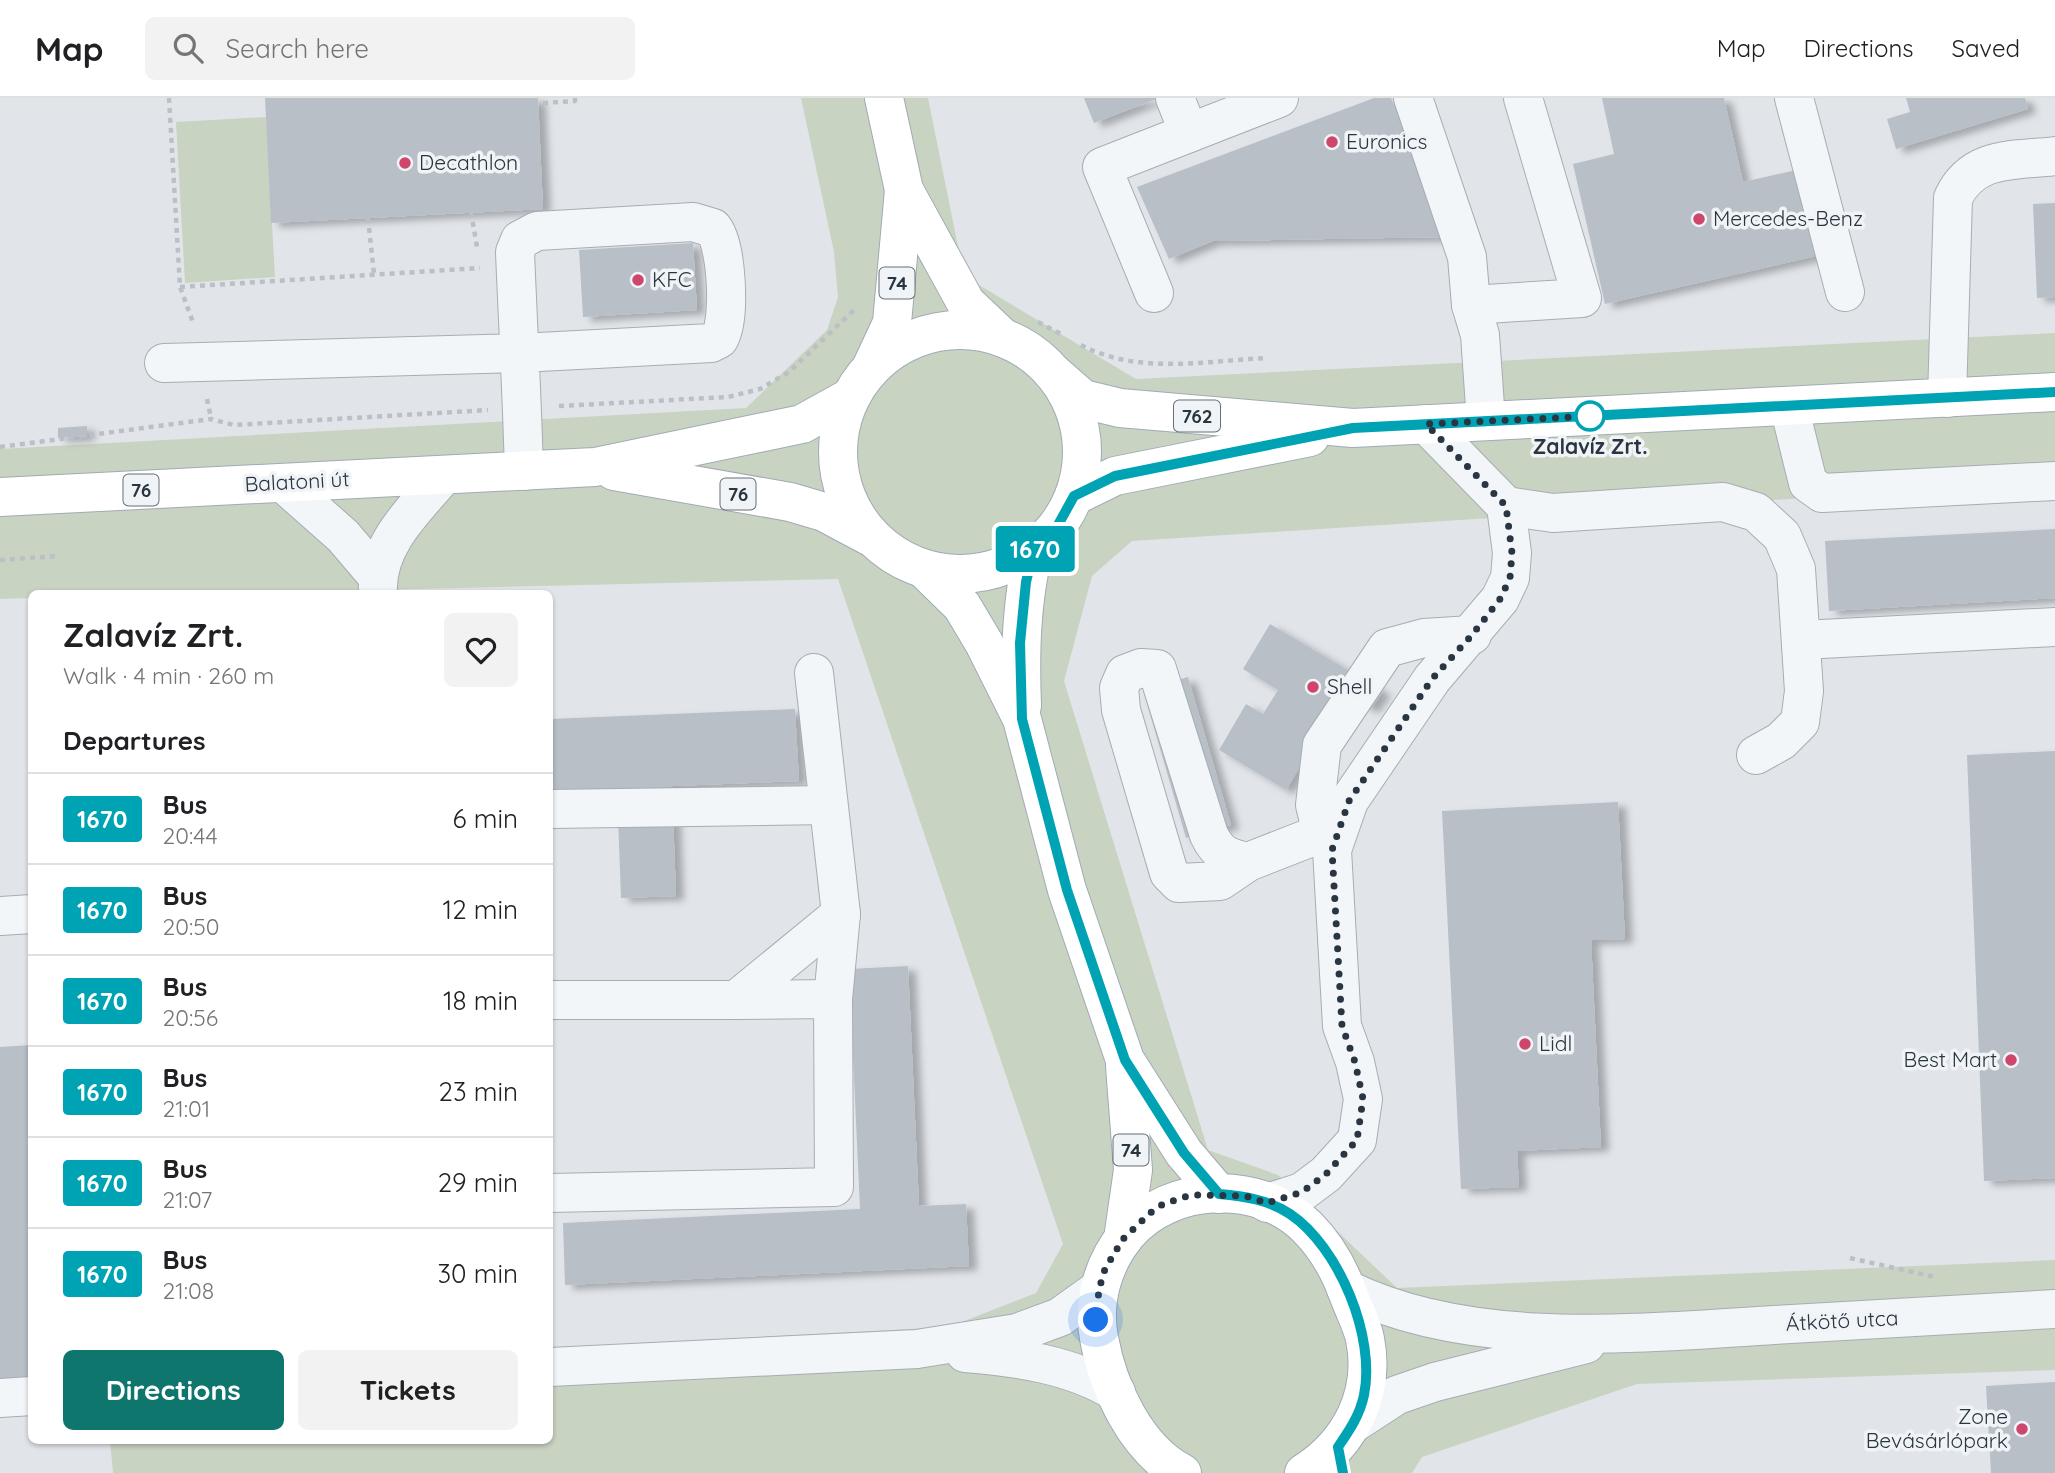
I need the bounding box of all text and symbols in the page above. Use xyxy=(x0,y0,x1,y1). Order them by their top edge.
search box xyxy=(145,17,635,80)
text: Map xyxy=(35,28,103,69)
icon: search xyxy=(169,29,207,67)
text: Search here xyxy=(225,32,369,65)
text: Map xyxy=(1717,33,1766,63)
text: Directions xyxy=(1804,33,1914,63)
text: Saved xyxy=(1952,33,2020,63)
place label: Euronics xyxy=(1346,128,1427,154)
marker: Euronics xyxy=(1324,134,1340,150)
place label: Decathlon xyxy=(419,149,518,175)
marker: Decathlon xyxy=(397,155,413,171)
place label: Mercedes-Benz xyxy=(1713,205,1863,231)
marker: Mercedes-Benz xyxy=(1691,211,1707,227)
place label: KFC xyxy=(652,266,692,292)
road number: 74 xyxy=(880,267,914,298)
marker: KFC xyxy=(630,272,646,288)
road number: 762 xyxy=(1174,400,1220,432)
marker: Zalavíz Zrt. xyxy=(1575,401,1605,431)
place label: Zalavíz Zrt. xyxy=(1533,433,1647,459)
street label: Balatoni út xyxy=(244,465,350,497)
road number: 76 xyxy=(124,474,158,506)
road number: 76 xyxy=(720,478,756,510)
line badge: 1670 xyxy=(986,526,1084,572)
text: 1670 xyxy=(1010,534,1060,564)
button: heart xyxy=(444,613,518,687)
text: Zalavíz Zrt. xyxy=(63,614,243,655)
text: Walk · 4 min · 260 m xyxy=(63,661,274,690)
place label: Shell xyxy=(1327,673,1372,699)
marker: Shell xyxy=(1305,679,1321,695)
text: Departures xyxy=(63,724,206,757)
text: Bus xyxy=(163,788,207,821)
text: 6 min xyxy=(453,802,518,835)
text: 1670 xyxy=(77,804,128,834)
text: 20:44 xyxy=(163,821,218,850)
text: Bus xyxy=(163,879,207,912)
text: 12 min xyxy=(443,893,518,926)
text: 1670 xyxy=(77,895,128,925)
text: 20:50 xyxy=(163,912,219,941)
text: Bus xyxy=(163,970,207,1003)
text: 18 min xyxy=(443,984,518,1017)
text: 1670 xyxy=(77,986,128,1016)
text: 20:56 xyxy=(163,1003,218,1032)
place label: Lidl xyxy=(1539,1030,1572,1056)
marker: Lidl xyxy=(1517,1036,1533,1052)
place label: Best Mart xyxy=(1903,1046,1997,1072)
marker: Best Mart xyxy=(2003,1052,2019,1068)
text: Bus xyxy=(163,1061,207,1094)
text: 23 min xyxy=(439,1075,518,1108)
text: 1670 xyxy=(77,1077,128,1107)
text: 21:01 xyxy=(163,1094,210,1123)
road number: 74 xyxy=(1114,1134,1148,1166)
text: Bus xyxy=(163,1152,207,1185)
text: 29 min xyxy=(438,1166,518,1199)
text: 1670 xyxy=(77,1168,128,1198)
text: 21:07 xyxy=(163,1185,212,1214)
text: Bus xyxy=(163,1243,207,1276)
text: 30 min xyxy=(438,1257,518,1290)
text: 1670 xyxy=(77,1259,128,1289)
text: 21:08 xyxy=(163,1276,214,1305)
your location xyxy=(1078,1302,1113,1337)
street label: Átkötő utca xyxy=(1785,1304,1899,1336)
button: Directions xyxy=(63,1350,284,1430)
button: Tickets xyxy=(298,1350,518,1430)
place label: Zone Bevásárlópark xyxy=(1866,1403,2008,1453)
marker: Zone Bevásárlópark xyxy=(2014,1421,2030,1437)

